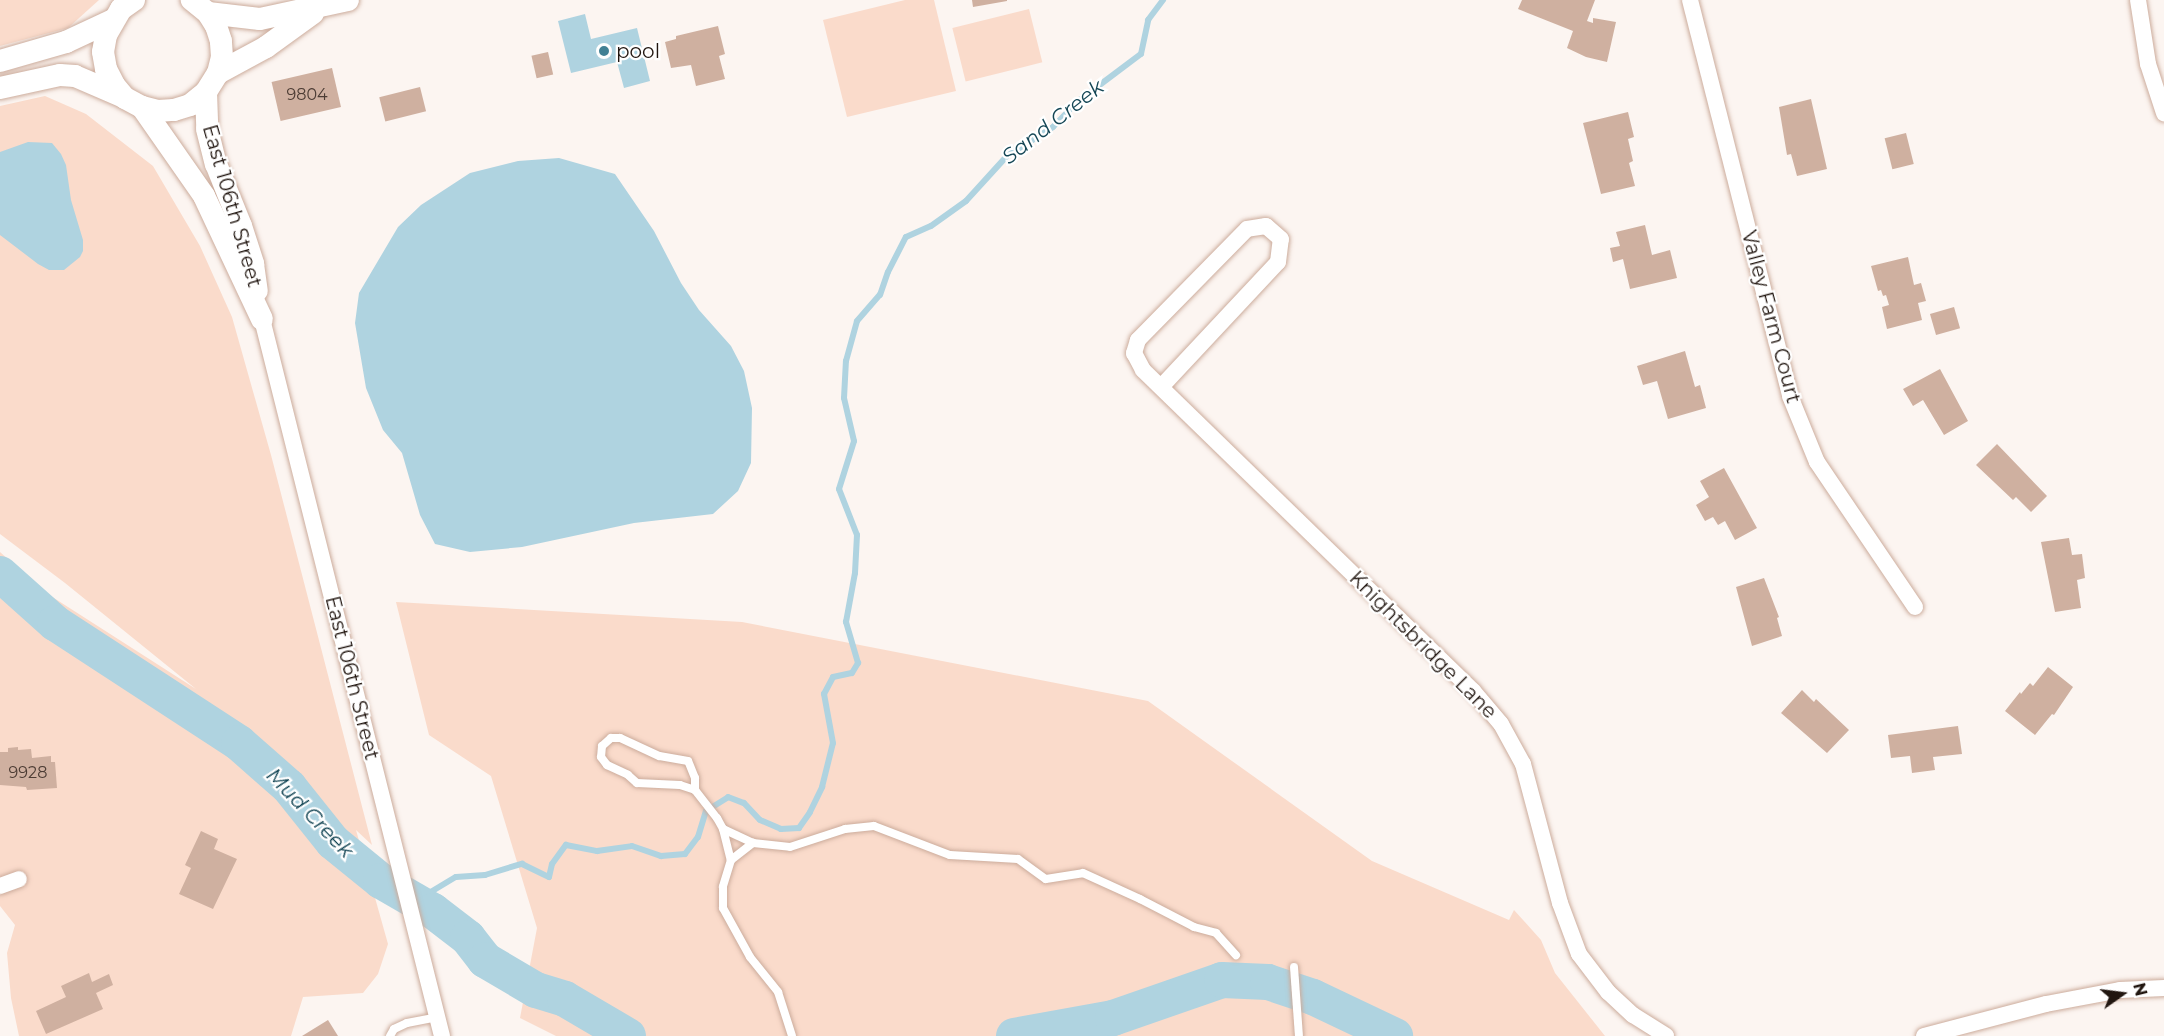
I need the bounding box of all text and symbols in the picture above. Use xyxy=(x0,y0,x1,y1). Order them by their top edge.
place label: pool xyxy=(616,39,660,63)
marker: pool xyxy=(597,44,611,58)
water label: Sand Creek xyxy=(997,74,1109,170)
house number: 9804 xyxy=(286,85,328,105)
street label: East 106th Street xyxy=(197,122,267,290)
street label: Valley Farm Court xyxy=(1736,228,1806,406)
street label: Knightsbridge Lane xyxy=(1344,566,1502,724)
street label: East 106th Street xyxy=(320,594,384,762)
house number: 9928 xyxy=(9,763,47,783)
water label: Mud Creek xyxy=(261,763,359,863)
north arrow xyxy=(2092,964,2152,1024)
text: N xyxy=(2129,981,2151,998)

